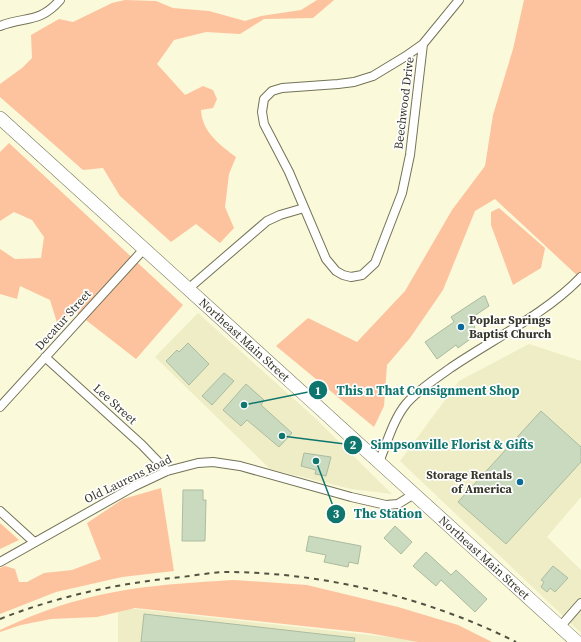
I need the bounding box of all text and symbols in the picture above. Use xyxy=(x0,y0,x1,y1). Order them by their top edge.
street label: Beechwood Drive xyxy=(390,56,418,150)
street label: Decatur Street xyxy=(31,286,95,354)
street label: Northeast Main Street xyxy=(196,295,293,385)
place label: Poplar Springs Baptist Church xyxy=(469,312,552,342)
marker: Poplar Springs Baptist Church xyxy=(456,322,466,332)
callout: This n That Consignment Shop xyxy=(308,378,527,403)
street label: Lee Street xyxy=(90,380,140,428)
text: This n That Consignment Shop xyxy=(337,382,519,399)
text: 1 xyxy=(315,383,321,399)
callout: Simpsonville Florist & Gifts xyxy=(343,432,542,457)
text: Simpsonville Florist & Gifts xyxy=(371,436,534,453)
text: 2 xyxy=(350,437,357,453)
street label: Old Laurens Road xyxy=(82,451,175,507)
place label: Storage Rentals of America xyxy=(426,467,513,497)
marker: Storage Rentals of America xyxy=(515,477,525,487)
callout: The Station xyxy=(326,501,430,526)
text: The Station xyxy=(354,505,422,522)
text: 3 xyxy=(333,506,340,522)
street label: Northeast Main Street xyxy=(435,512,533,603)

